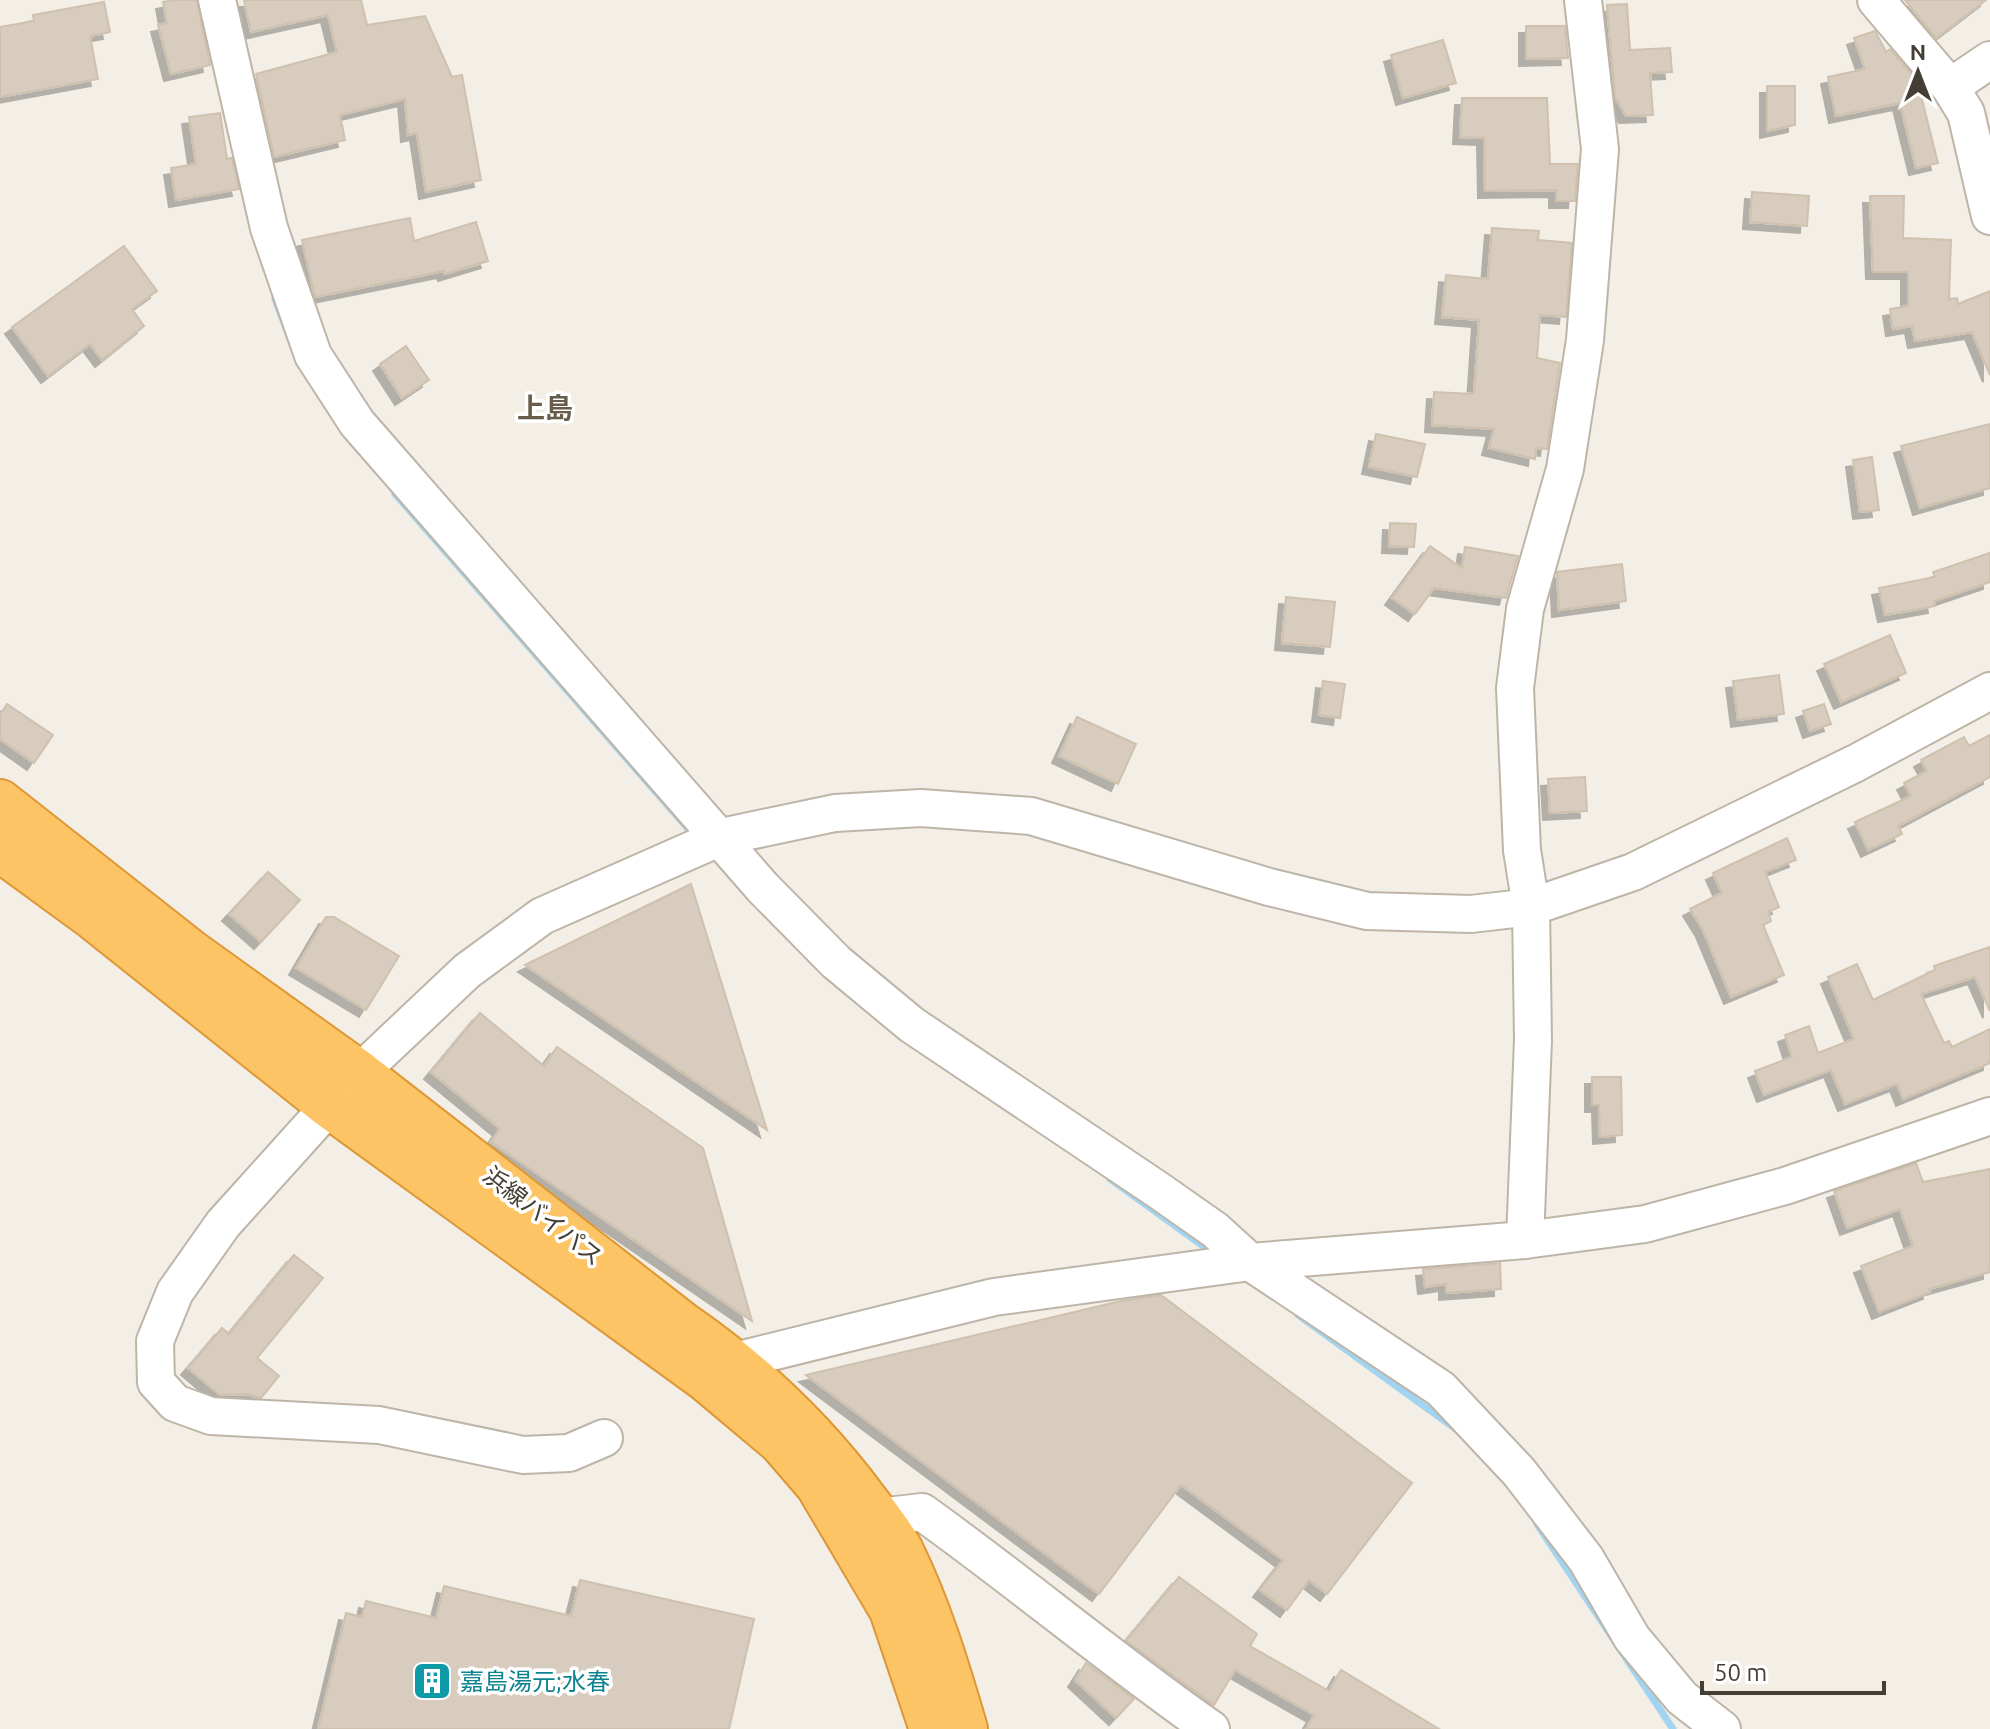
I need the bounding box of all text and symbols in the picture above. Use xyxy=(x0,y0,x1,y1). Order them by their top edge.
north arrow xyxy=(1878,32,1958,112)
text: N xyxy=(1910,39,1926,64)
district label: 上島 xyxy=(517,392,573,423)
street label: 浜線バイパス xyxy=(478,1161,608,1271)
scale bar xyxy=(1702,1645,1884,1695)
text: 50 m xyxy=(1714,1659,1767,1686)
building icon: 嘉島湯元;水春 xyxy=(411,1660,453,1702)
place label: 嘉島湯元;水春 xyxy=(460,1668,610,1695)

